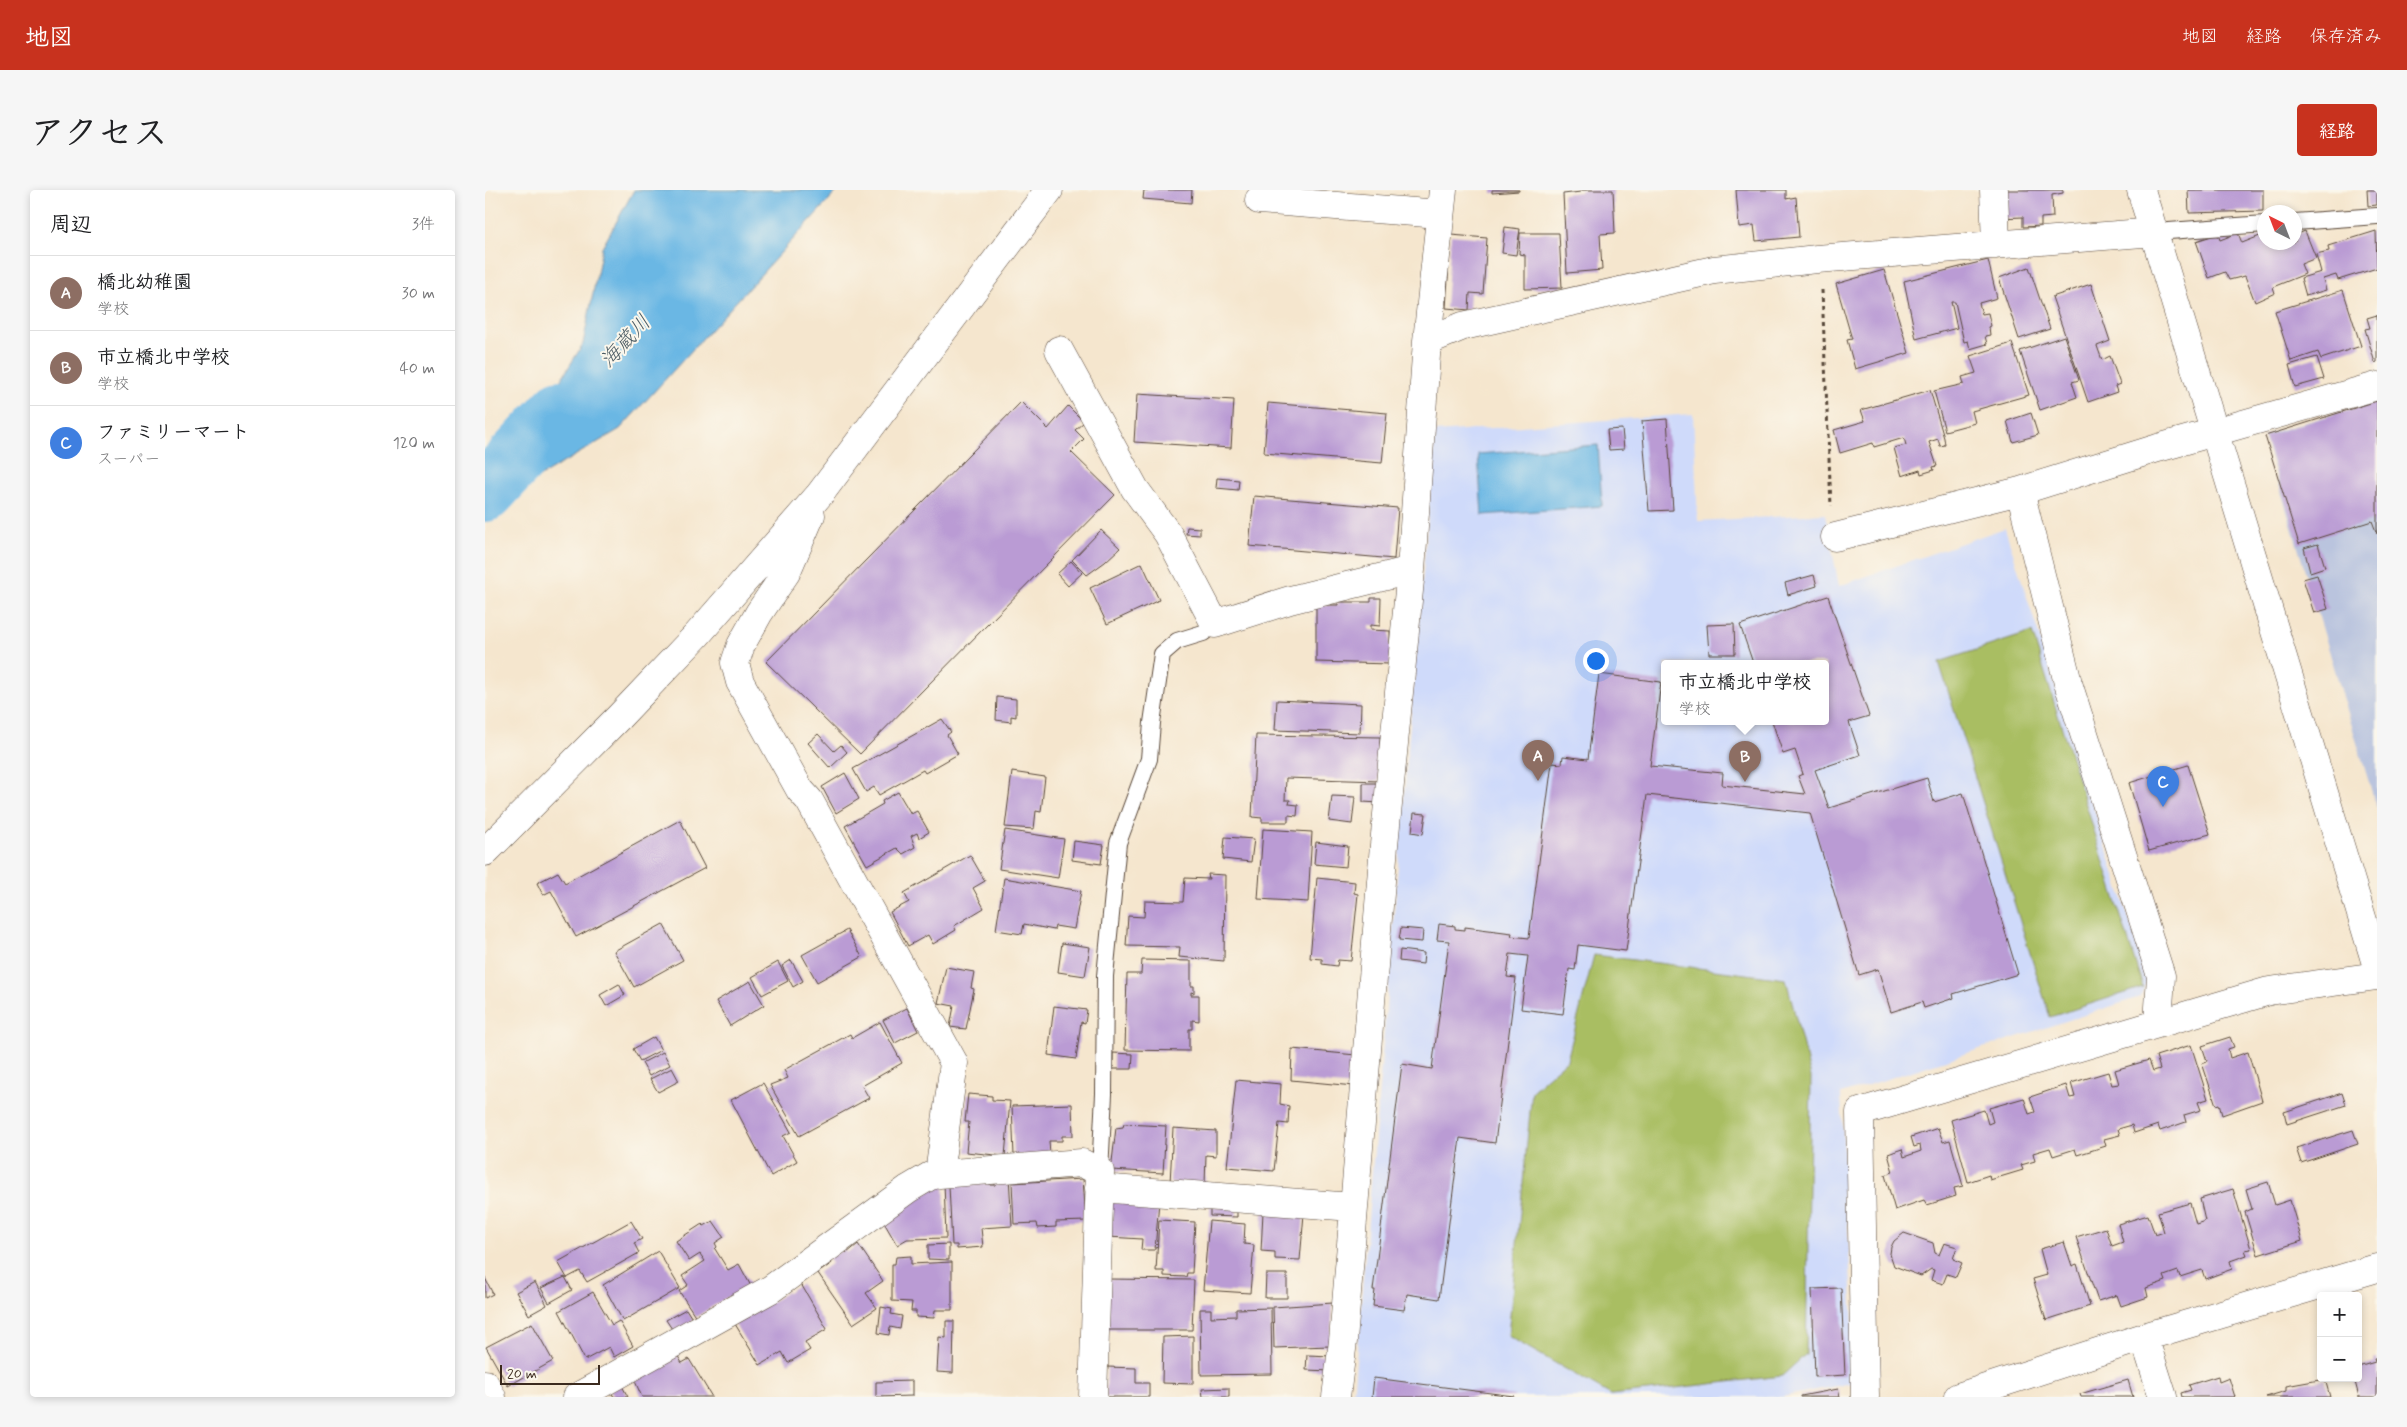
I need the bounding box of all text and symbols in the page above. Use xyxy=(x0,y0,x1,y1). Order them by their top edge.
text: 地図 xyxy=(25,23,73,54)
text: 地図 xyxy=(2182,25,2218,49)
text: 経路 xyxy=(2246,25,2282,49)
text: 保存済み xyxy=(2310,25,2382,49)
button: 経路 xyxy=(2297,104,2377,156)
text: アクセス xyxy=(30,111,168,157)
north arrow xyxy=(2257,205,2302,250)
text: 周辺 xyxy=(50,211,92,239)
text: 3件 xyxy=(412,214,435,235)
text: 橋北幼稚園 xyxy=(97,270,192,295)
text: A xyxy=(61,283,71,304)
text: 30 m xyxy=(402,283,435,304)
text: 学校 xyxy=(97,299,129,320)
water label: 海蔵川 xyxy=(594,309,657,374)
text: 市立橋北中学校 xyxy=(97,345,230,370)
text: B xyxy=(61,358,71,379)
text: 40 m xyxy=(399,358,435,379)
text: 学校 xyxy=(97,374,129,395)
text: ファミリーマート xyxy=(97,420,250,445)
text: C xyxy=(60,433,72,454)
text: 120 m xyxy=(393,433,435,454)
text: スーパー xyxy=(97,449,160,470)
your location xyxy=(1583,648,1609,674)
popup xyxy=(1661,660,1829,725)
text: 市立橋北中学校 xyxy=(1678,670,1812,695)
text: 学校 xyxy=(1678,699,1711,720)
pin: A xyxy=(1522,740,1554,781)
pin: B xyxy=(1729,741,1761,782)
pin: C xyxy=(2147,766,2179,807)
map controls xyxy=(2317,1292,2362,1382)
button: + xyxy=(2317,1292,2362,1337)
button: − xyxy=(2317,1337,2362,1382)
scale bar xyxy=(500,1362,600,1385)
text: 20 m xyxy=(507,1365,537,1383)

